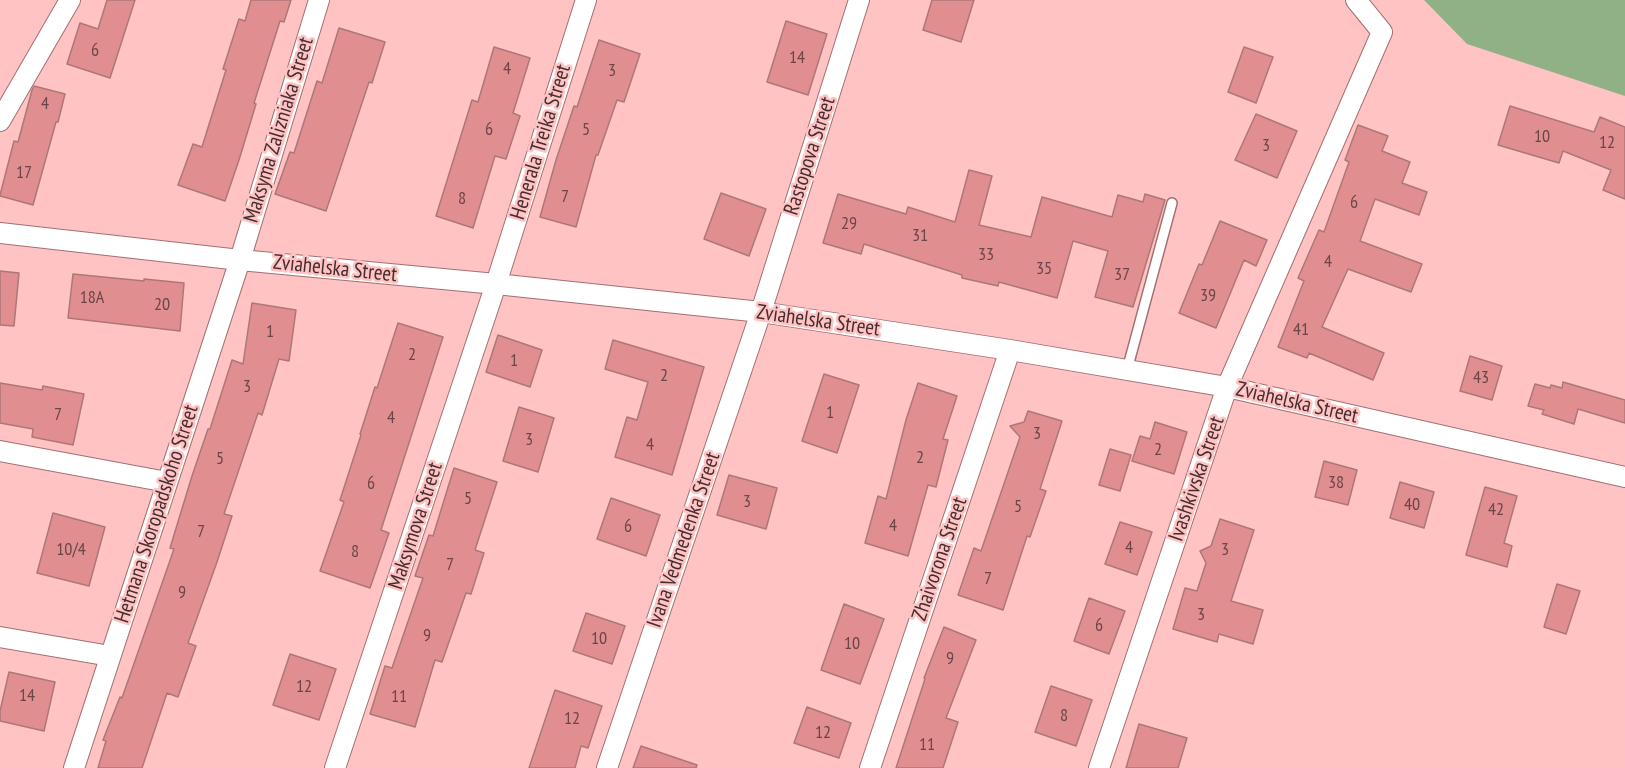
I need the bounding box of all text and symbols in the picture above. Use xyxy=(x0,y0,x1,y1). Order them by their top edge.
street label: Maksyma Zalizniaka Street xyxy=(239,34,319,226)
house number: 6 xyxy=(91,40,99,62)
house number: 14 xyxy=(789,47,805,69)
house number: 4 xyxy=(503,58,511,80)
house number: 3 xyxy=(608,60,616,82)
street label: Henerala Treika Street xyxy=(505,61,577,223)
house number: 4 xyxy=(41,93,49,115)
street label: Rastopova Street xyxy=(779,94,841,218)
house number: 6 xyxy=(485,119,493,141)
house number: 5 xyxy=(582,119,590,141)
house number: 10 xyxy=(1534,126,1550,148)
house number: 12 xyxy=(1599,132,1615,154)
house number: 3 xyxy=(1262,135,1270,157)
house number: 17 xyxy=(16,162,32,184)
house number: 7 xyxy=(561,186,569,208)
house number: 8 xyxy=(458,188,466,210)
house number: 6 xyxy=(1350,192,1358,214)
house number: 29 xyxy=(841,213,857,235)
house number: 31 xyxy=(912,225,928,247)
house number: 33 xyxy=(978,244,994,266)
street label: Zviahelska Street xyxy=(272,250,398,288)
house number: 4 xyxy=(1324,251,1332,273)
house number: 35 xyxy=(1036,258,1052,280)
house number: 37 xyxy=(1114,264,1130,286)
house number: 39 xyxy=(1200,285,1216,307)
house number: 18А xyxy=(80,287,104,309)
house number: 20 xyxy=(154,294,170,316)
street label: Zviahelska Street xyxy=(755,300,881,342)
house number: 41 xyxy=(1293,319,1309,341)
house number: 1 xyxy=(266,321,274,343)
house number: 2 xyxy=(408,344,416,366)
house number: 1 xyxy=(510,350,518,372)
house number: 2 xyxy=(660,365,668,387)
house number: 43 xyxy=(1473,367,1489,389)
house number: 3 xyxy=(243,376,251,398)
street label: Zviahelska Street xyxy=(1234,377,1360,429)
street label: Hetmana Skoropadskoho Street xyxy=(110,402,204,626)
house number: 1 xyxy=(826,402,834,424)
house number: 7 xyxy=(54,404,62,426)
house number: 4 xyxy=(387,407,395,429)
street label: Ivashkivska Street xyxy=(1164,413,1230,545)
house number: 3 xyxy=(1033,423,1041,445)
house number: 3 xyxy=(525,429,533,451)
house number: 4 xyxy=(646,434,654,456)
house number: 2 xyxy=(1154,439,1162,461)
house number: 2 xyxy=(916,447,924,469)
house number: 5 xyxy=(216,448,224,470)
street label: Ivana Vedmedenka Street xyxy=(642,449,726,631)
street label: Maksymova Street xyxy=(384,459,448,593)
house number: 38 xyxy=(1328,472,1344,494)
house number: 6 xyxy=(367,473,375,495)
house number: 5 xyxy=(464,488,472,510)
house number: 3 xyxy=(743,491,751,513)
street label: Zhaivorona Street xyxy=(907,494,973,624)
house number: 40 xyxy=(1404,494,1420,516)
house number: 5 xyxy=(1014,496,1022,518)
house number: 42 xyxy=(1488,499,1504,521)
house number: 4 xyxy=(889,515,897,537)
house number: 6 xyxy=(624,516,632,538)
house number: 7 xyxy=(197,521,205,543)
house number: 4 xyxy=(1125,537,1133,559)
house number: 10/4 xyxy=(56,539,86,561)
house number: 3 xyxy=(1221,539,1229,561)
house number: 8 xyxy=(351,541,359,563)
house number: 7 xyxy=(446,554,454,576)
house number: 7 xyxy=(984,568,992,590)
house number: 9 xyxy=(178,582,186,604)
house number: 3 xyxy=(1197,604,1205,626)
house number: 6 xyxy=(1095,615,1103,637)
house number: 9 xyxy=(423,625,431,647)
house number: 10 xyxy=(591,628,607,650)
house number: 10 xyxy=(844,633,860,655)
house number: 9 xyxy=(946,648,954,670)
house number: 12 xyxy=(296,676,312,698)
house number: 14 xyxy=(19,685,35,707)
house number: 11 xyxy=(391,686,407,708)
house number: 8 xyxy=(1060,705,1068,727)
house number: 12 xyxy=(564,708,580,730)
house number: 12 xyxy=(815,722,831,744)
house number: 11 xyxy=(919,734,935,756)

